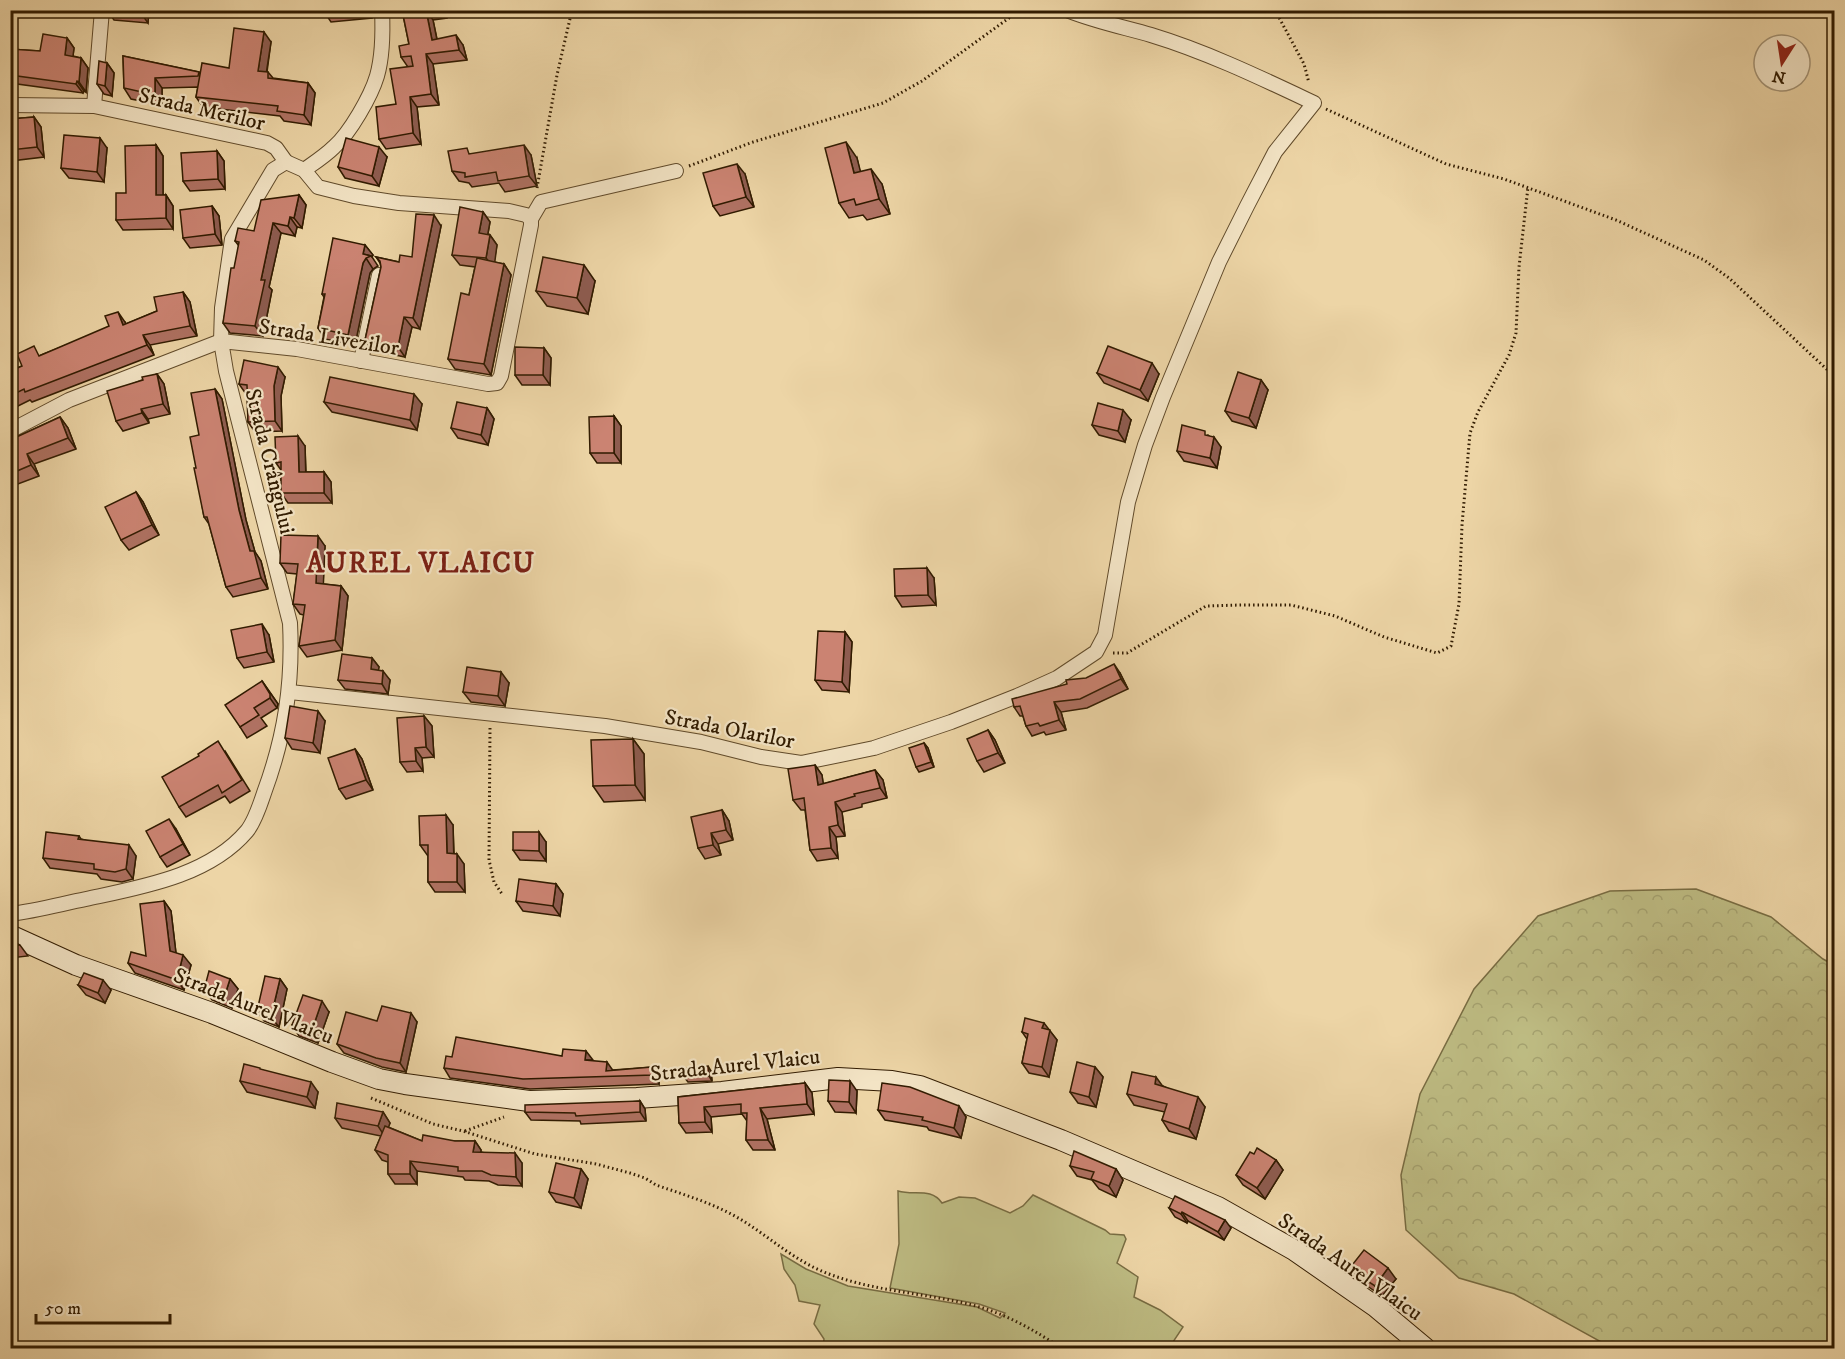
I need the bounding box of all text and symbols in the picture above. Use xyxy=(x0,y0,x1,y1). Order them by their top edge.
north arrow xyxy=(1752,33,1812,93)
text: N xyxy=(1771,66,1788,88)
street label: Strada Merilor xyxy=(136,82,268,137)
street label: Strada Livezilor xyxy=(257,313,402,362)
street label: Strada Crângului xyxy=(238,386,301,537)
district label: AUREL VLAICU xyxy=(305,546,536,581)
street label: Strada Olarilor xyxy=(662,704,798,755)
street label: Strada Aurel Vlaicu xyxy=(169,962,338,1051)
street label: Strada Aurel Vlaicu xyxy=(649,1043,821,1088)
street label: Strada Aurel Vlaicu xyxy=(1273,1207,1428,1327)
scale bar xyxy=(36,1287,170,1325)
text: 50 m xyxy=(45,1298,81,1320)

